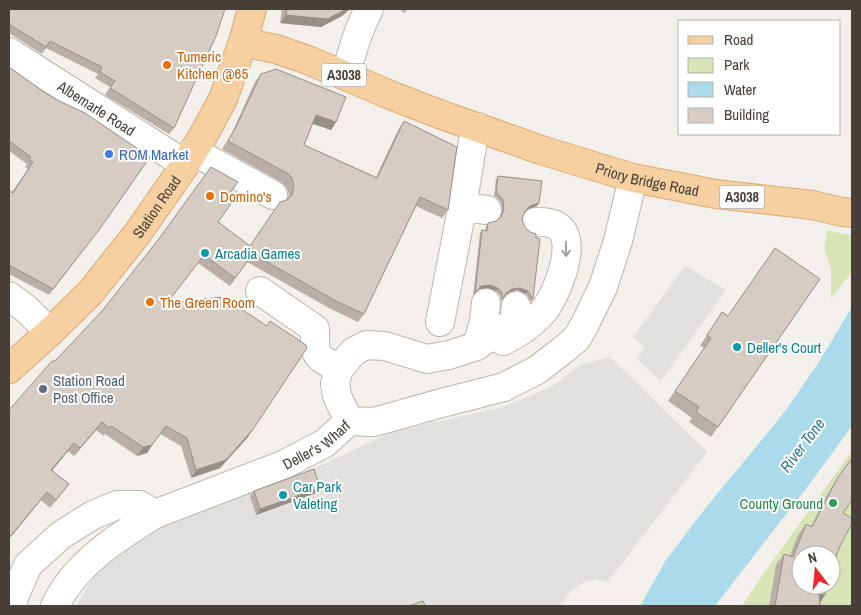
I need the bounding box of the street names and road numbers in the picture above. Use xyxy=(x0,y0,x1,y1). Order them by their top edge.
road number: A3038 xyxy=(322,64,366,86)
street label: Albemarle Road xyxy=(53,75,140,140)
street label: Priory Bridge Road xyxy=(593,157,701,201)
street label: Station Road xyxy=(127,171,185,242)
road number: A3038 xyxy=(720,186,764,208)
street label: Deller's Wharf xyxy=(279,414,355,474)

